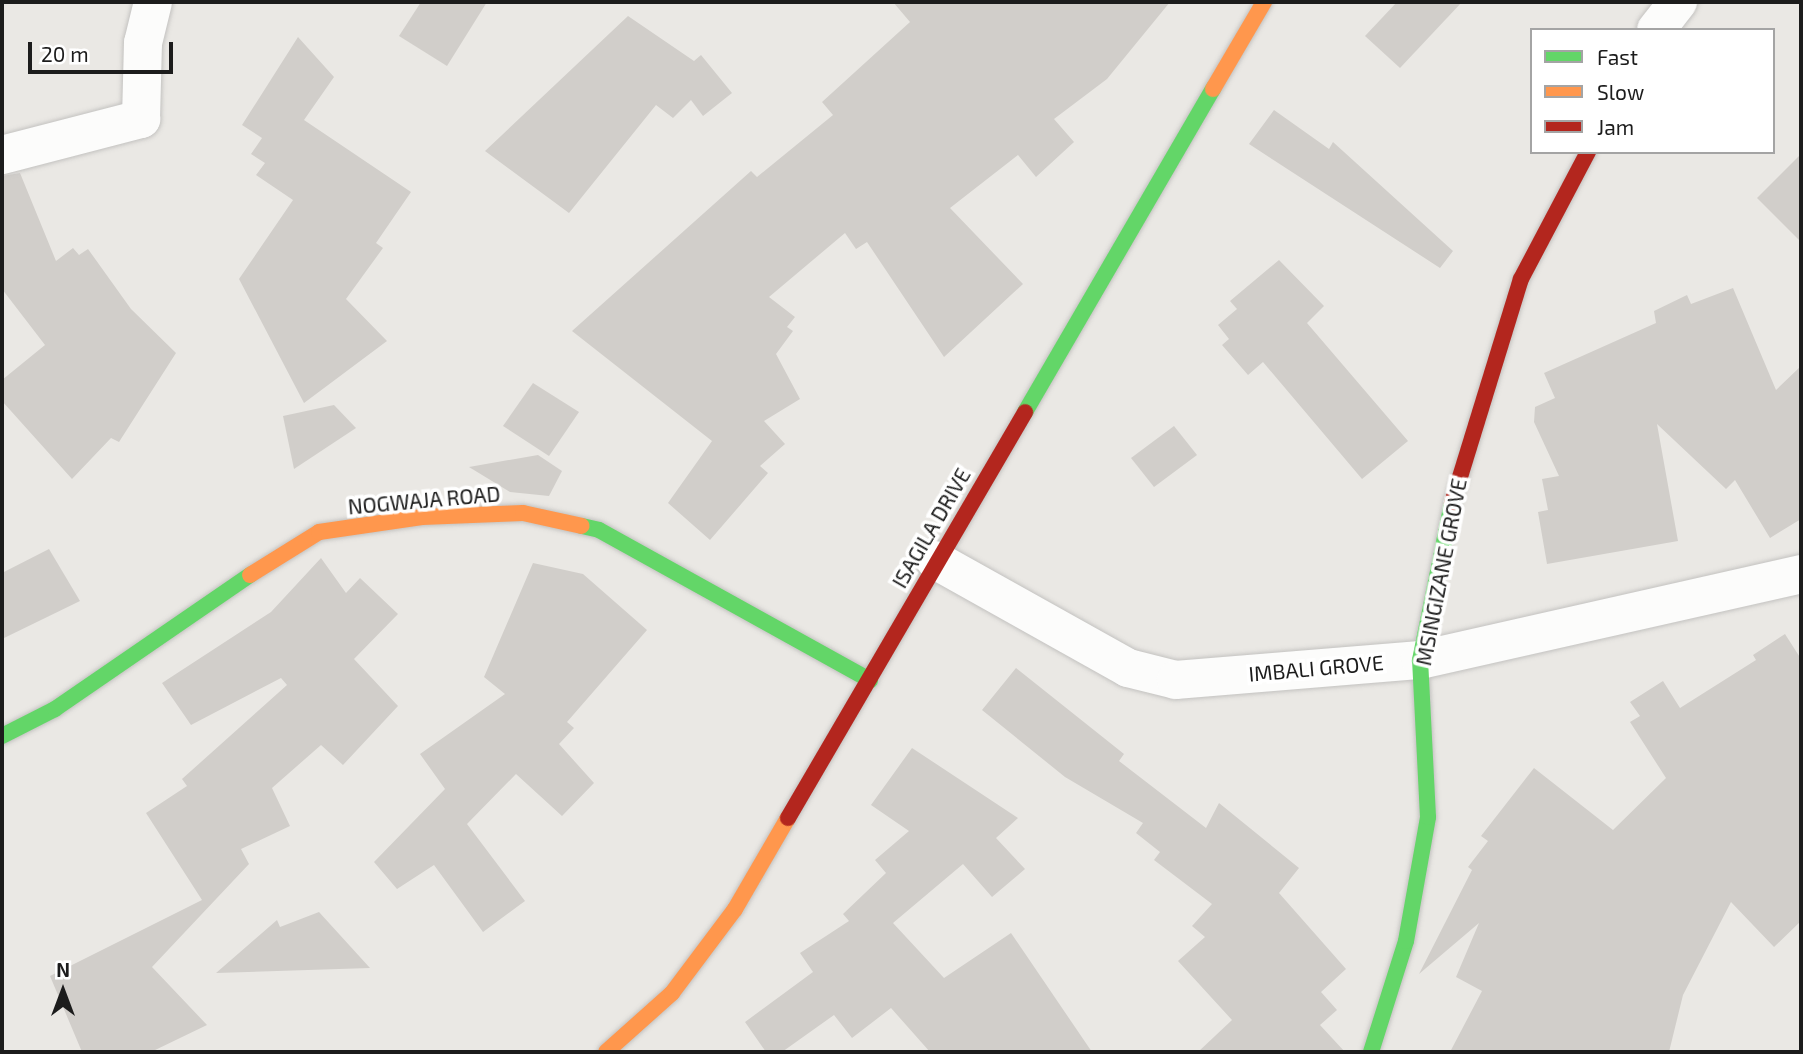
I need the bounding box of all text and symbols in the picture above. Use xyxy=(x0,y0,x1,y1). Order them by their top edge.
scale bar xyxy=(32,28,177,72)
legend xyxy=(1530,28,1775,154)
text: 20 m xyxy=(41,41,89,66)
text: Fast xyxy=(1597,44,1638,69)
text: Slow xyxy=(1597,79,1644,104)
text: Jam xyxy=(1597,114,1634,139)
street label: ISAGILA DRIVE xyxy=(886,463,976,593)
street label: MSINGIZANE GROVE xyxy=(1411,476,1471,668)
street label: NOGWAJA ROAD xyxy=(347,481,501,519)
street label: IMBALI GROVE xyxy=(1247,650,1385,686)
north arrow xyxy=(28,956,98,1026)
text: N xyxy=(56,958,70,981)

